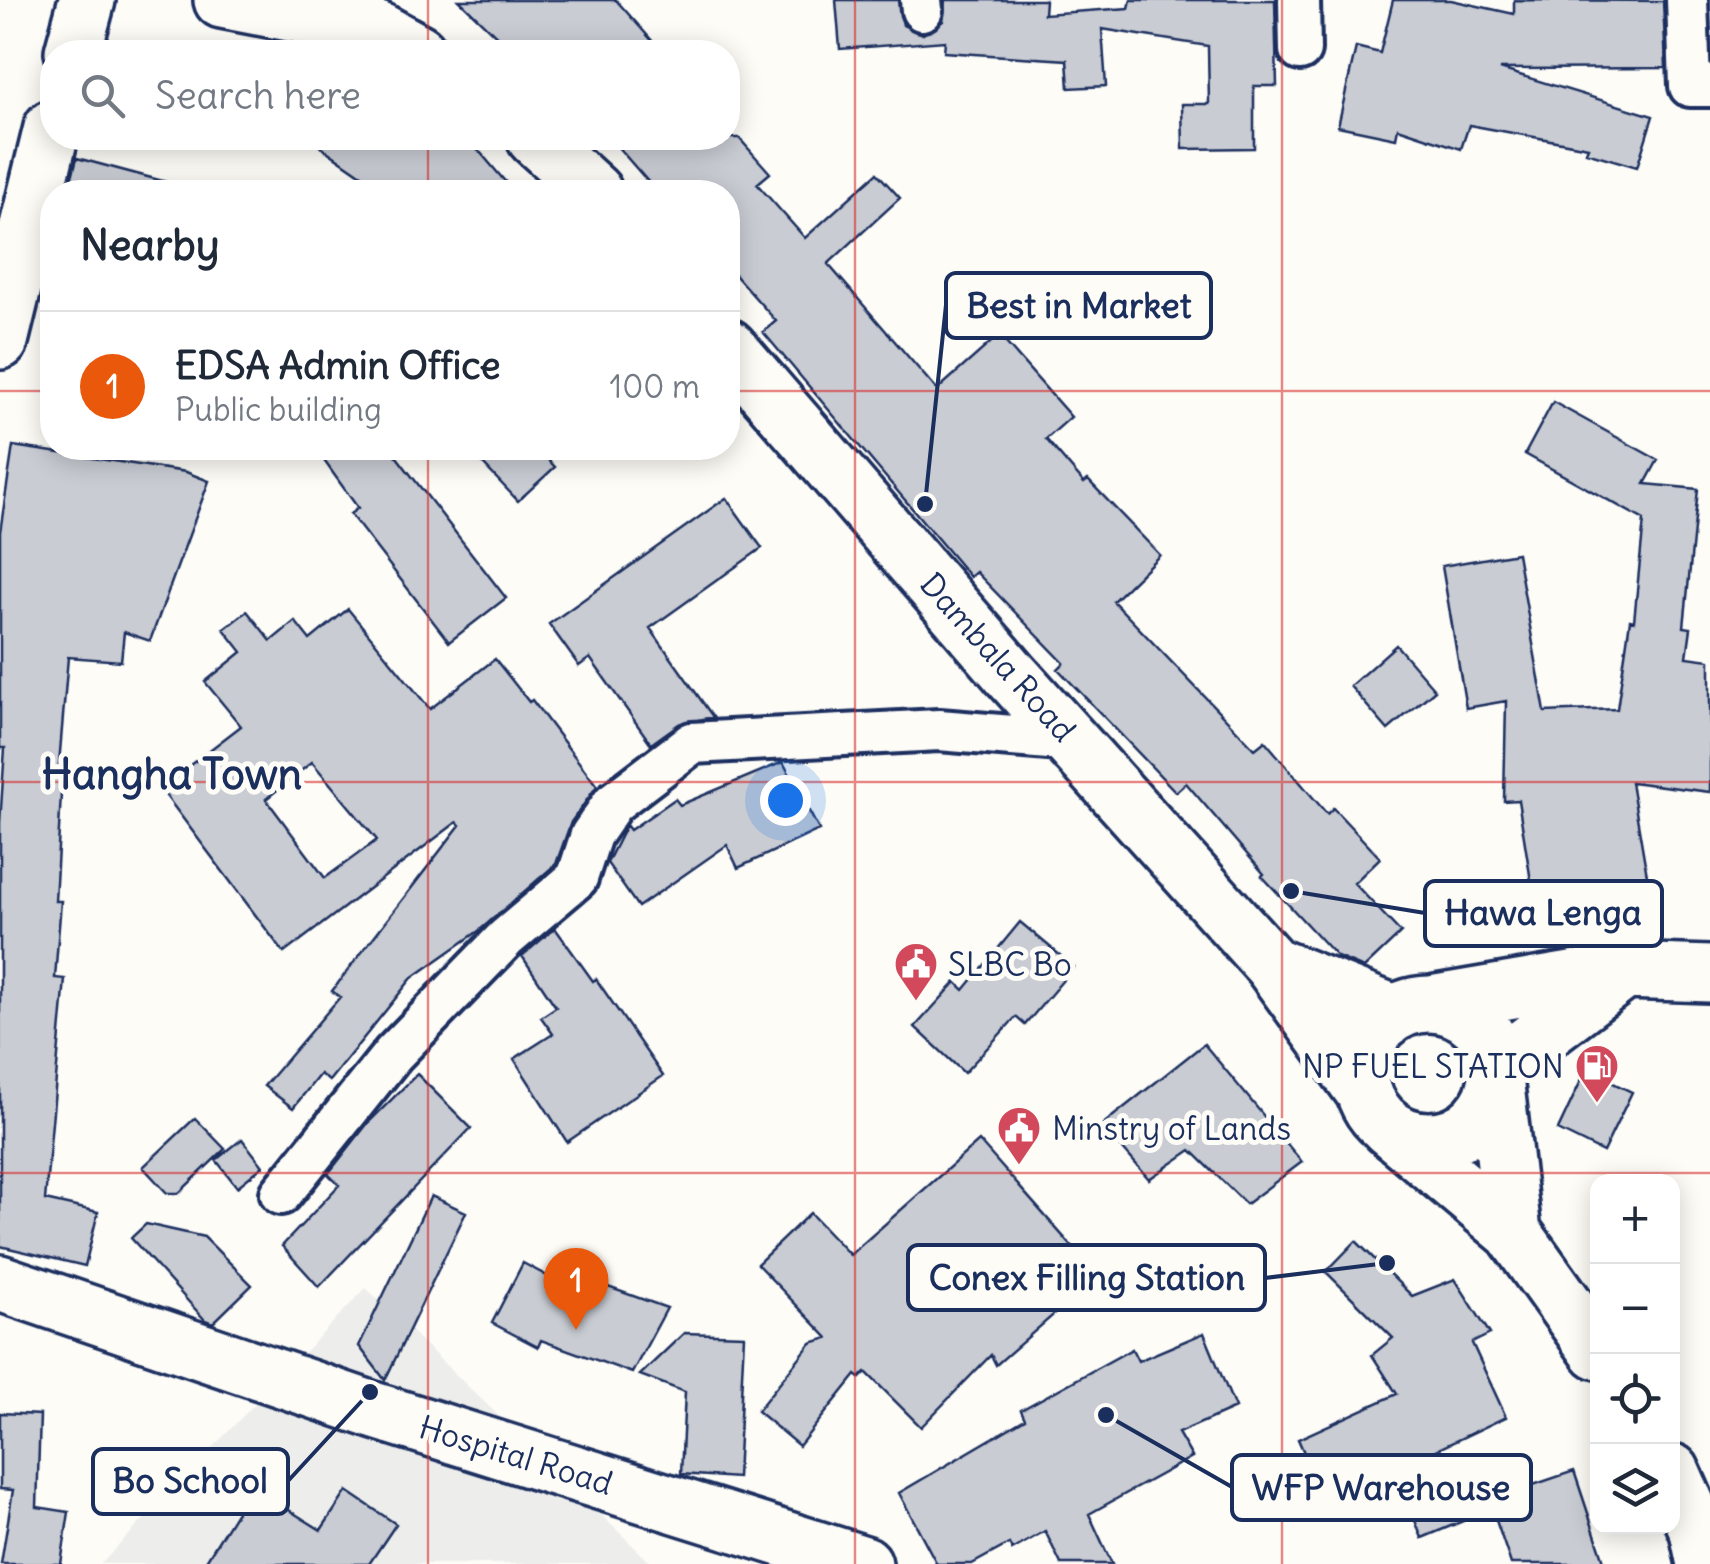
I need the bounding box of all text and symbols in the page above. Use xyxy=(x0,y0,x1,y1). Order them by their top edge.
search box xyxy=(40,40,740,150)
icon: search xyxy=(75,68,130,123)
text: Search here xyxy=(155,72,361,119)
text: Nearby xyxy=(80,219,219,271)
callout: Best in Market xyxy=(946,273,1211,338)
text: Best in Market xyxy=(967,283,1192,327)
text: EDSA Admin Office xyxy=(175,342,500,389)
text: 1 xyxy=(106,366,119,407)
text: 100 m xyxy=(610,366,700,407)
text: Public building xyxy=(175,389,382,430)
street label: Dambala Road xyxy=(911,564,1085,750)
district label: Hangha Town xyxy=(42,748,302,800)
your location xyxy=(760,775,811,826)
callout: Hawa Lenga xyxy=(1425,881,1662,946)
text: Hawa Lenga xyxy=(1444,890,1642,934)
public building icon: SLBC Bo xyxy=(893,941,939,1002)
place label: SLBC Bo xyxy=(948,944,1072,985)
fuel station icon: NP FUEL STATION xyxy=(1574,1043,1620,1104)
place label: NP FUEL STATION xyxy=(1302,1046,1564,1087)
public building icon: Minstry of Lands xyxy=(996,1105,1042,1166)
place label: Minstry of Lands xyxy=(1052,1108,1291,1149)
map controls xyxy=(1590,1174,1680,1534)
button: + xyxy=(1590,1174,1680,1264)
callout: Conex Filling Station xyxy=(908,1245,1265,1310)
pin: 1 xyxy=(544,1248,608,1330)
text: Conex Filling Station xyxy=(929,1255,1245,1299)
button: − xyxy=(1590,1264,1680,1354)
button: locate xyxy=(1590,1354,1680,1444)
street label: Hospital Road xyxy=(414,1406,618,1504)
button: layers xyxy=(1590,1444,1680,1534)
callout: Bo School xyxy=(93,1449,288,1514)
callout: WFP Warehouse xyxy=(1232,1455,1531,1520)
text: Bo School xyxy=(112,1458,268,1502)
text: WFP Warehouse xyxy=(1252,1465,1510,1509)

